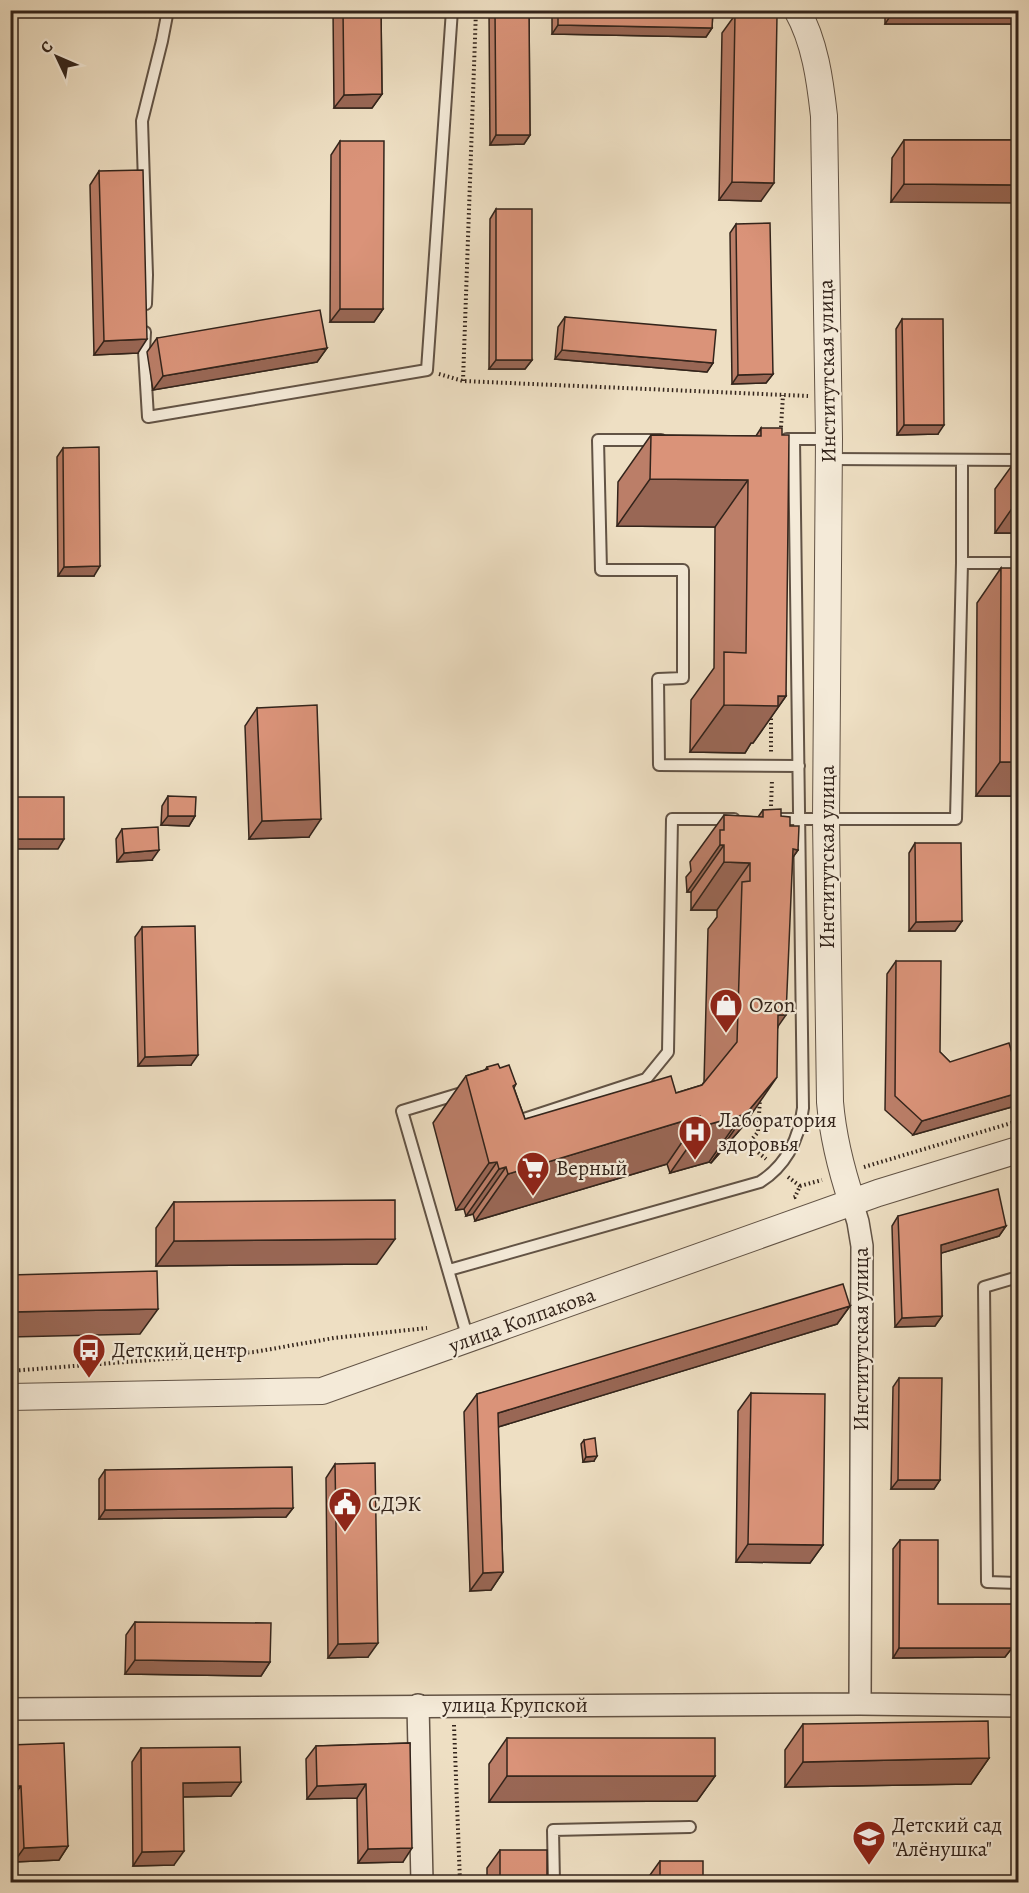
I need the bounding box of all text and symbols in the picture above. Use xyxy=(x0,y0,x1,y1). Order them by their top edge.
north arrow xyxy=(27,27,87,87)
text: С xyxy=(36,36,58,58)
street label: Институтская улица xyxy=(811,279,843,463)
street label: Институтская улица xyxy=(813,765,841,949)
shop icon: Ozon xyxy=(708,987,744,1034)
place label: Ozon xyxy=(749,991,795,1019)
place label: Лаборатория здоровья xyxy=(718,1106,837,1158)
hospital icon: Лаборатория здоровья xyxy=(677,1114,713,1161)
supermarket icon: Верный xyxy=(515,1150,551,1197)
place label: Верный xyxy=(556,1154,627,1182)
street label: Институтская улица xyxy=(847,1247,875,1431)
street label: улица Колпакова xyxy=(444,1280,599,1360)
bus stop icon: Детский центр xyxy=(71,1332,107,1379)
place label: Детский центр xyxy=(112,1336,247,1364)
public building icon: СДЭК xyxy=(327,1486,363,1533)
place label: СДЭК xyxy=(368,1490,422,1518)
street label: улица Крупской xyxy=(441,1691,588,1719)
place label: Детский сад "Алёнушка" xyxy=(892,1811,1002,1863)
school or university icon: Детский сад "Алёнушка" xyxy=(851,1819,887,1866)

